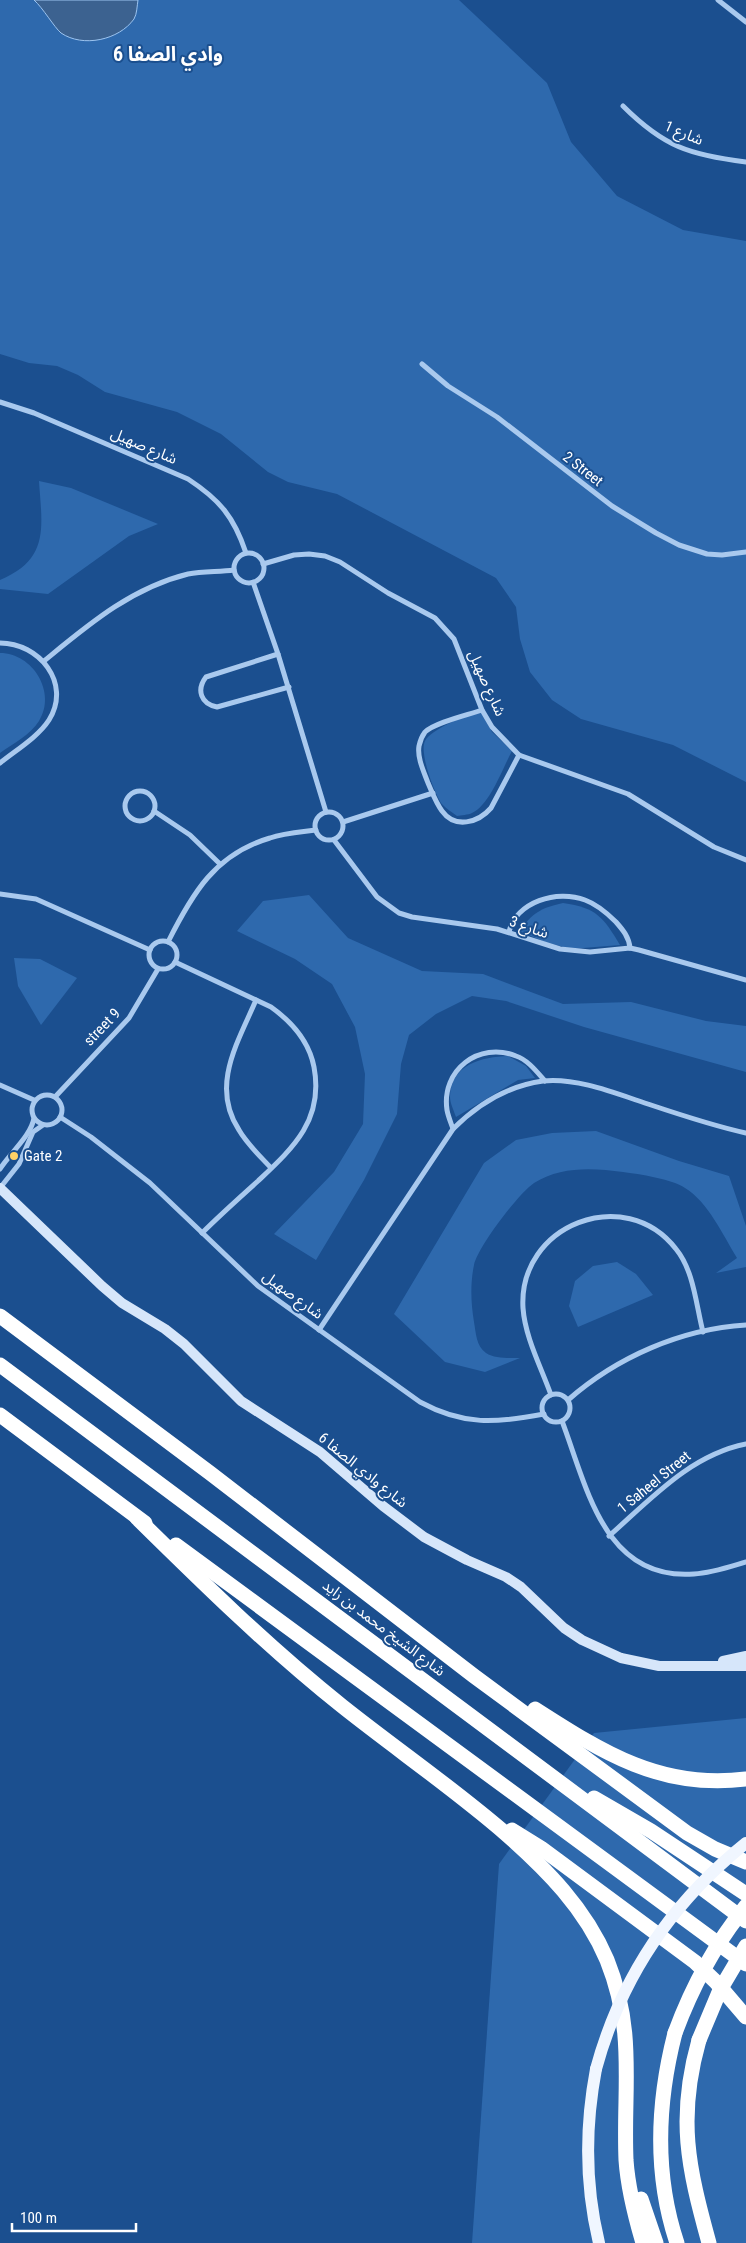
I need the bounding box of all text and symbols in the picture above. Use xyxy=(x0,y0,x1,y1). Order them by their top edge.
district label: وادي الصفا 6 xyxy=(113,42,223,71)
street label: شارع 1 xyxy=(661,117,706,152)
street label: شارع صهيل xyxy=(107,424,180,471)
street label: 2 Street xyxy=(559,448,607,490)
street label: شارع صهيل xyxy=(462,647,510,720)
street label: 3 شارع xyxy=(506,912,551,945)
street label: street 9 xyxy=(80,1005,124,1049)
place label: Gate 2 xyxy=(24,1147,62,1165)
marker: Gate 2 xyxy=(8,1150,20,1162)
street label: شارع صهيل xyxy=(257,1267,327,1326)
street label: شارع وادي الصفا 6 xyxy=(313,1429,411,1514)
street label: 1 Saheel Street xyxy=(614,1447,694,1517)
street label: شارع الشيخ محمد بن زايد xyxy=(317,1576,449,1682)
scale bar xyxy=(12,2200,136,2232)
text: 100 m xyxy=(20,2209,57,2227)

